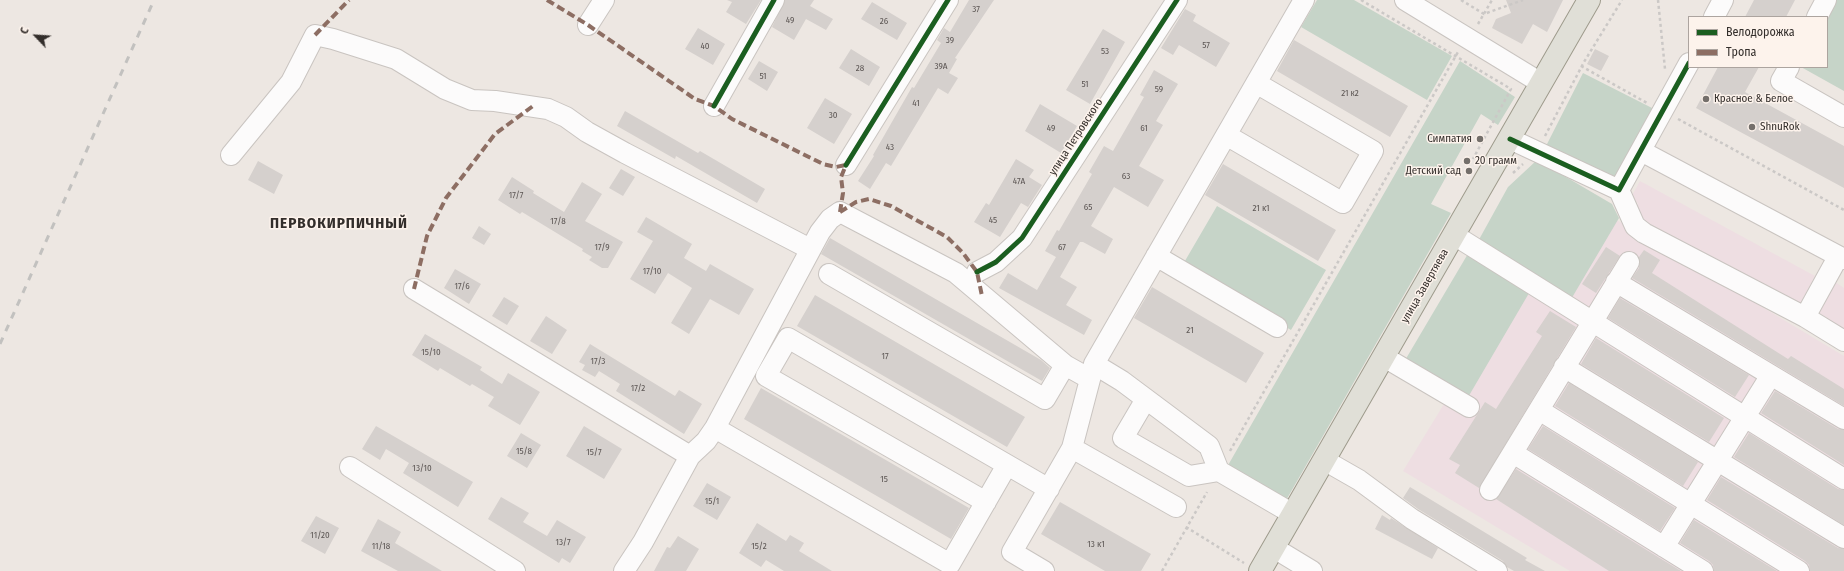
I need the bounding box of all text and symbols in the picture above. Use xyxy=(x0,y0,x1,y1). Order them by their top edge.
house number: 37 xyxy=(972,4,980,14)
house number: 49 xyxy=(786,15,794,25)
north arrow xyxy=(16,16,56,56)
house number: 26 xyxy=(880,16,888,26)
legend xyxy=(1688,16,1828,68)
text: С xyxy=(18,25,32,36)
text: Велодорожка xyxy=(1726,25,1795,39)
house number: 39 xyxy=(946,35,954,45)
house number: 57 xyxy=(1202,40,1210,50)
house number: 40 xyxy=(700,41,710,51)
text: Тропа xyxy=(1726,45,1757,59)
house number: 53 xyxy=(1101,46,1109,56)
house number: 39А xyxy=(935,61,947,71)
house number: 28 xyxy=(856,63,864,73)
house number: 51 xyxy=(759,71,767,81)
house number: 51 xyxy=(1081,79,1089,89)
house number: 59 xyxy=(1155,84,1163,94)
house number: 21 к2 xyxy=(1341,88,1359,98)
place label: Красное & Белое xyxy=(1714,92,1793,106)
marker: Красное & Белое xyxy=(1701,94,1711,104)
street label: улица Петровского xyxy=(1046,96,1106,178)
house number: 41 xyxy=(912,98,920,108)
house number: 30 xyxy=(829,110,837,120)
place label: ShnuRok xyxy=(1760,120,1800,134)
marker: ShnuRok xyxy=(1747,122,1757,132)
house number: 49 xyxy=(1047,123,1055,133)
house number: 61 xyxy=(1140,123,1148,133)
place label: Симпатия xyxy=(1427,132,1472,146)
marker: Симпатия xyxy=(1475,134,1485,144)
house number: 43 xyxy=(886,142,894,152)
place label: 20 грамм xyxy=(1475,154,1517,168)
marker: 20 грамм xyxy=(1462,156,1472,166)
place label: Детский сад xyxy=(1406,164,1461,178)
marker: Детский сад xyxy=(1464,166,1474,176)
house number: 63 xyxy=(1122,171,1130,181)
house number: 47А xyxy=(1013,176,1025,186)
house number: 17/7 xyxy=(509,190,523,200)
house number: 65 xyxy=(1084,202,1092,212)
house number: 21 к1 xyxy=(1252,203,1270,213)
district label: ПЕРВОКИРПИЧНЫЙ xyxy=(270,215,408,233)
house number: 45 xyxy=(989,215,997,225)
house number: 17/8 xyxy=(550,216,566,226)
house number: 17/9 xyxy=(594,242,610,252)
house number: 67 xyxy=(1058,242,1066,252)
street label: улица Завертяева xyxy=(1398,247,1452,325)
house number: 17/10 xyxy=(643,266,661,276)
house number: 17/6 xyxy=(454,281,470,291)
house number: 21 xyxy=(1186,325,1194,335)
house number: 15/10 xyxy=(421,347,441,357)
house number: 17 xyxy=(881,351,889,361)
house number: 17/3 xyxy=(591,356,605,366)
house number: 17/2 xyxy=(631,383,645,393)
house number: 15/8 xyxy=(516,446,532,456)
house number: 15/7 xyxy=(586,447,602,457)
house number: 13/10 xyxy=(412,463,432,473)
house number: 15 xyxy=(880,474,888,484)
house number: 15/1 xyxy=(705,496,719,506)
house number: 11/20 xyxy=(310,530,330,540)
house number: 13/7 xyxy=(555,537,571,547)
house number: 13 к1 xyxy=(1087,539,1105,549)
house number: 11/18 xyxy=(372,541,390,551)
house number: 15/2 xyxy=(751,541,767,551)

